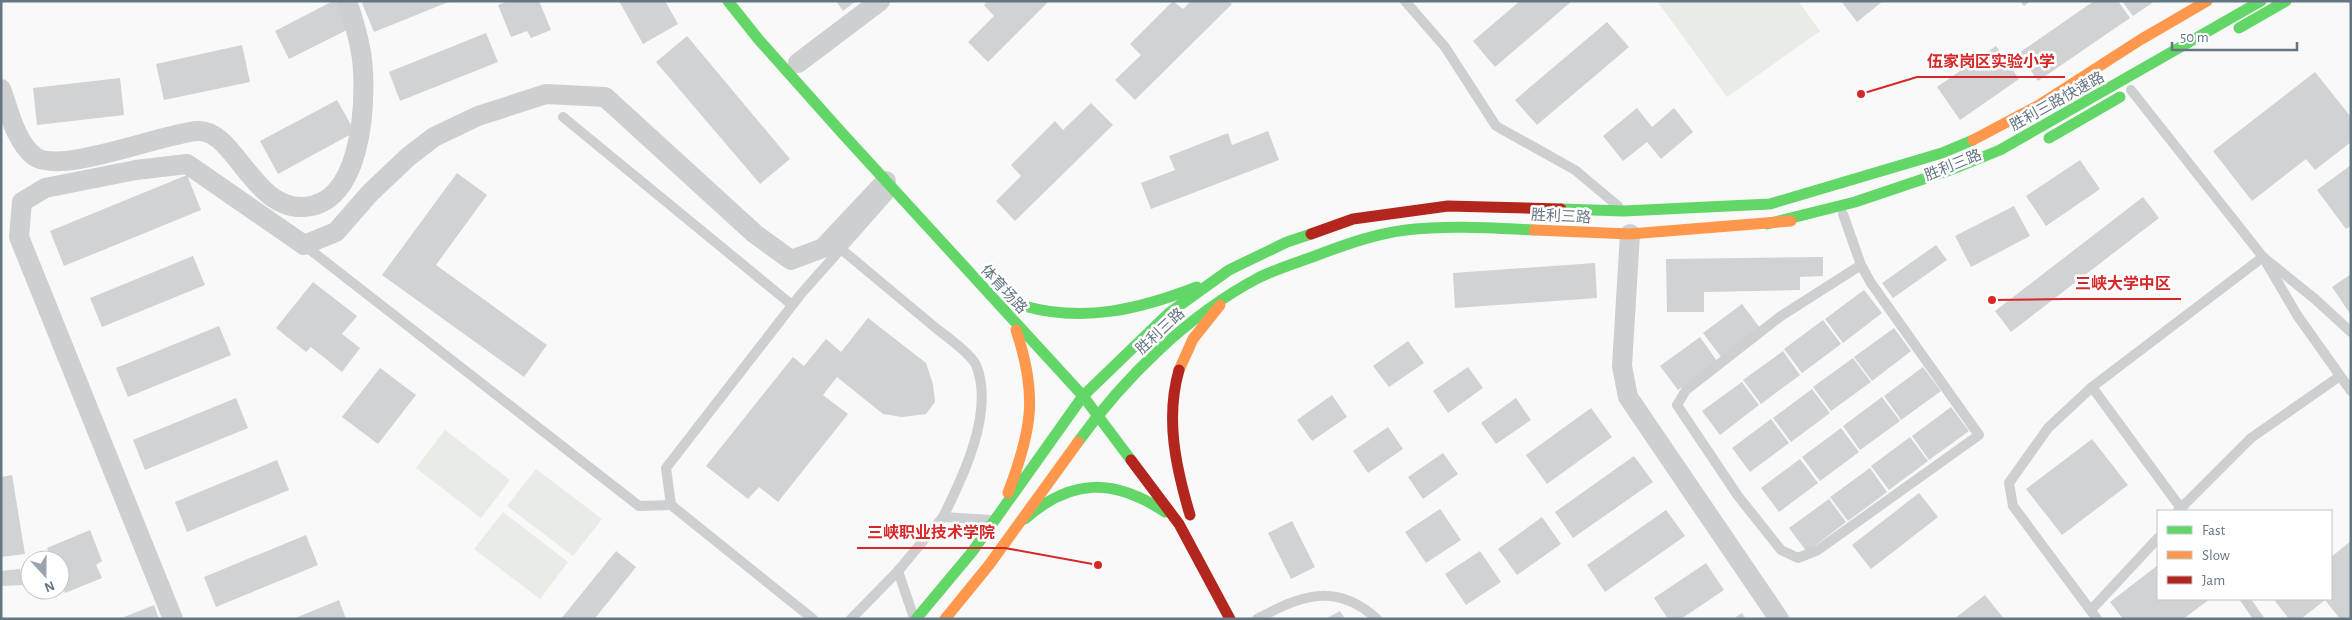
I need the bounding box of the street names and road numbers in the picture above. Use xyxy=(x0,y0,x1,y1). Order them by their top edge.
street label: 胜利三路快速路 xyxy=(2007,69,2107,133)
street label: 胜利三路 xyxy=(1922,146,1984,184)
street label: 胜利三路 xyxy=(1531,206,1591,226)
street label: 体育场路 xyxy=(978,262,1030,316)
street label: 胜利三路 xyxy=(1133,305,1187,357)

